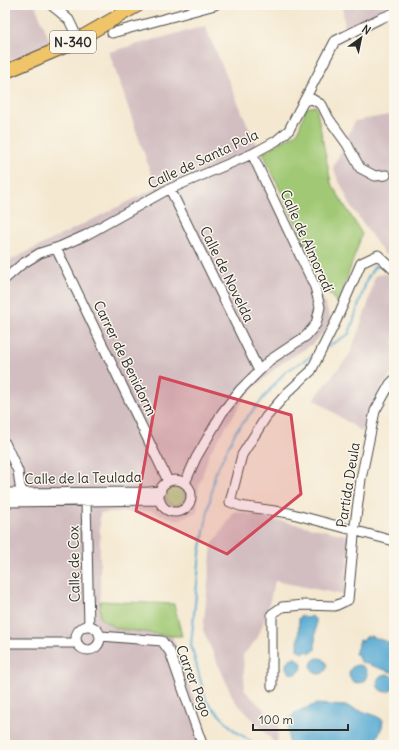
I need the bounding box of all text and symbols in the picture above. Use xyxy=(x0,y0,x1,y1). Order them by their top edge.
north arrow xyxy=(341,18,381,58)
text: N xyxy=(359,22,373,38)
road number: N-340 xyxy=(50,31,96,53)
street label: Calle de Santa Pola xyxy=(145,125,261,193)
street label: Calle de Almoradí xyxy=(276,187,338,295)
street label: Calle de Novelda xyxy=(196,223,258,325)
street label: Carrer de Benidorm xyxy=(89,298,161,418)
street label: Partida Deula xyxy=(332,441,364,529)
street label: Calle de la Teulada xyxy=(24,468,142,488)
street label: Calle de Cox xyxy=(64,525,84,603)
street label: Carrer Pego xyxy=(172,642,216,720)
scale bar xyxy=(253,706,348,732)
text: 100 m xyxy=(259,712,293,727)

